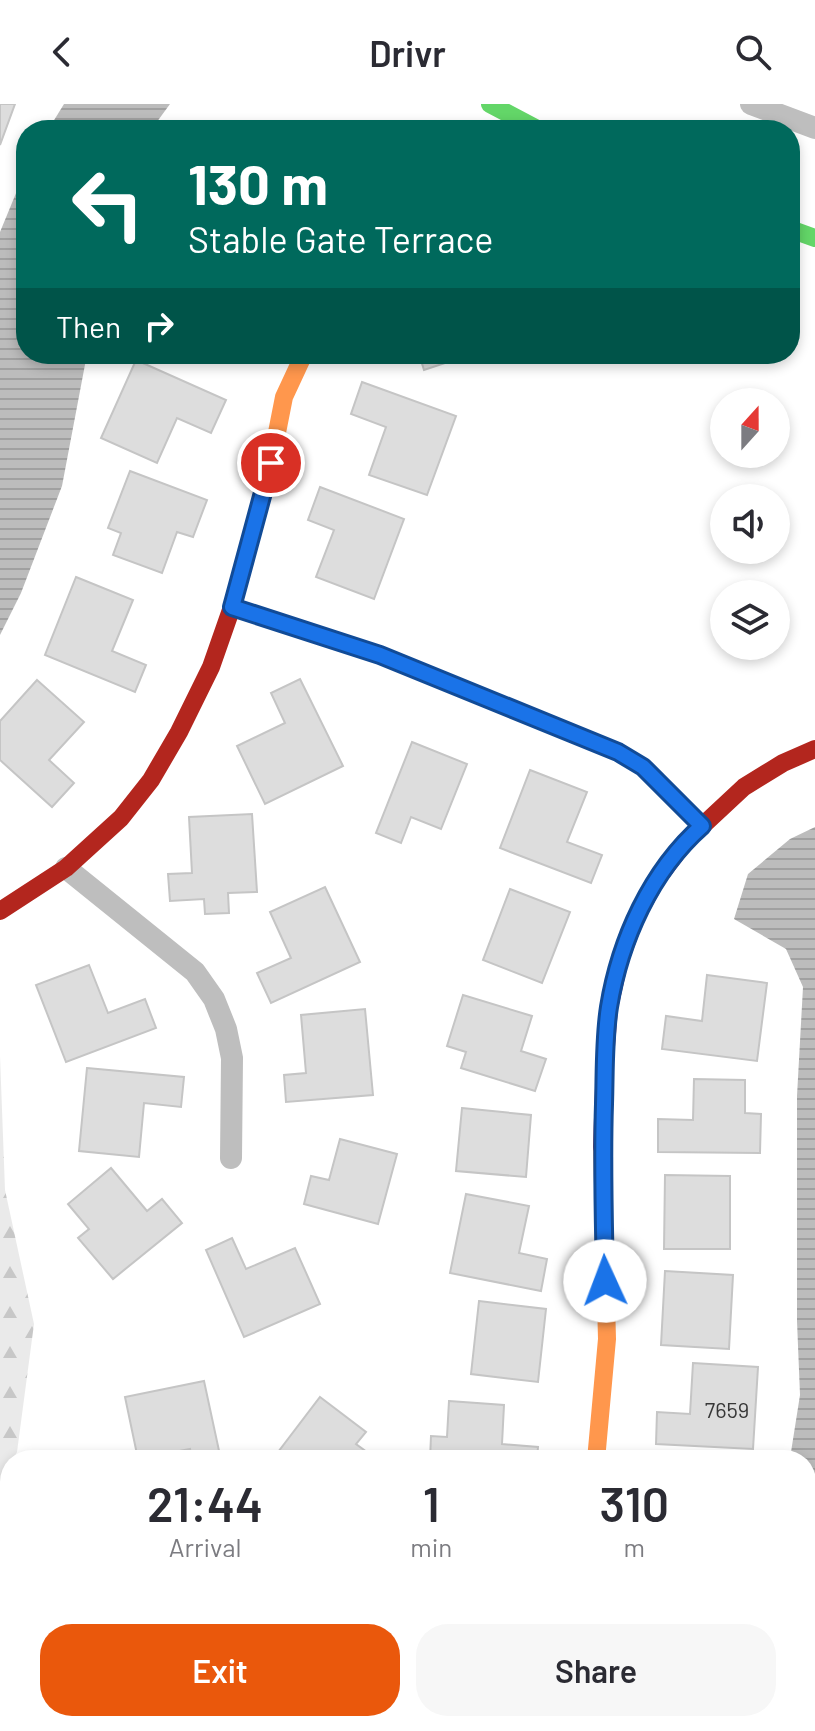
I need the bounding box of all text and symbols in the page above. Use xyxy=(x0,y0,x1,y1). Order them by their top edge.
icon: back xyxy=(40,30,84,74)
icon: search xyxy=(731,30,775,74)
text: Drivr xyxy=(369,31,446,74)
text: 130 m xyxy=(188,149,328,216)
icon: left xyxy=(56,152,160,256)
text: Stable Gate Terrace xyxy=(188,217,493,260)
icon: right xyxy=(137,304,181,348)
text: Then xyxy=(56,308,121,344)
north arrow xyxy=(710,388,790,468)
map controls xyxy=(710,388,790,660)
pin xyxy=(237,429,305,497)
icon: arrive xyxy=(249,441,293,485)
button: sound xyxy=(710,484,790,564)
button: layers xyxy=(710,580,790,660)
position arrow xyxy=(563,1239,647,1323)
house number: 7659 xyxy=(705,1396,749,1422)
text: 21:44 xyxy=(147,1474,263,1532)
text: 1 xyxy=(423,1474,440,1532)
text: 310 xyxy=(599,1474,669,1532)
text: Arrival xyxy=(169,1531,241,1562)
text: min xyxy=(410,1531,452,1562)
text: m xyxy=(623,1531,645,1562)
button: Exit xyxy=(40,1624,400,1716)
button: Share xyxy=(416,1624,776,1716)

